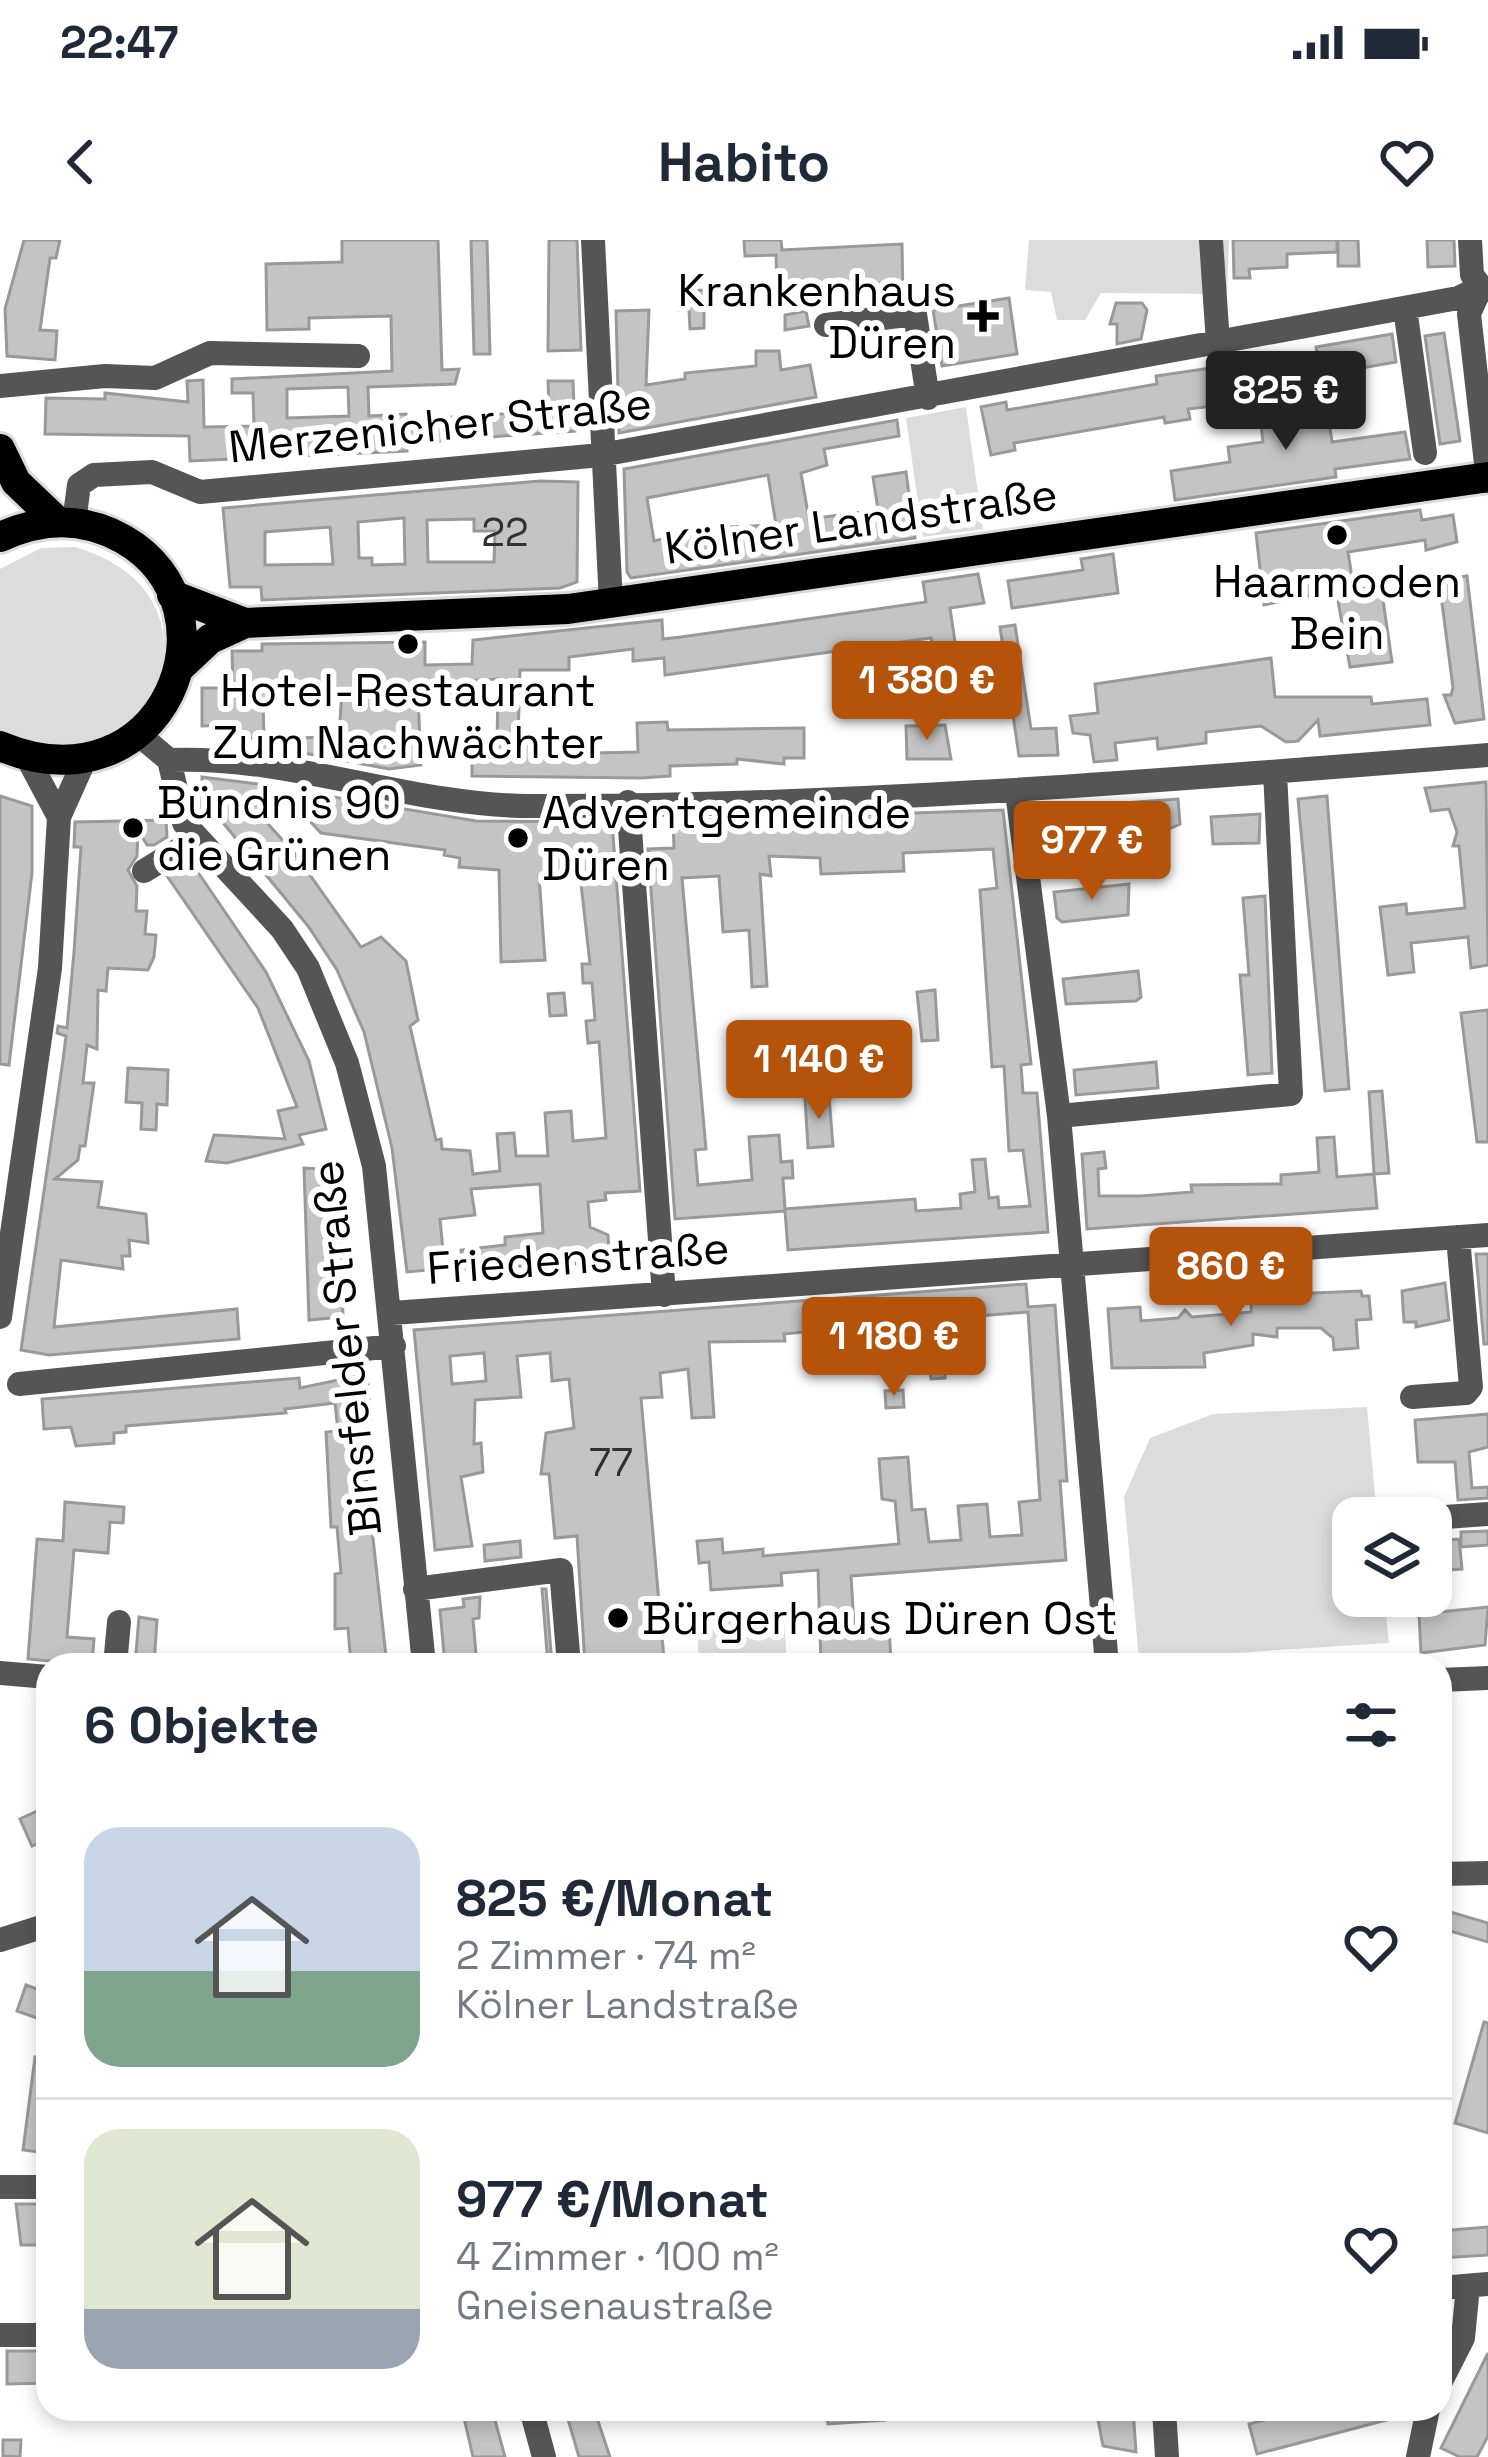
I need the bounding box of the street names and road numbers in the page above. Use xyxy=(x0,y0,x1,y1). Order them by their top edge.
street label: Merzenicher Straße xyxy=(226,374,654,476)
street label: Kölner Landstraße xyxy=(661,465,1061,577)
street label: Binsfelder Straße xyxy=(298,1157,394,1539)
street label: Friedenstraße xyxy=(425,1219,731,1297)

